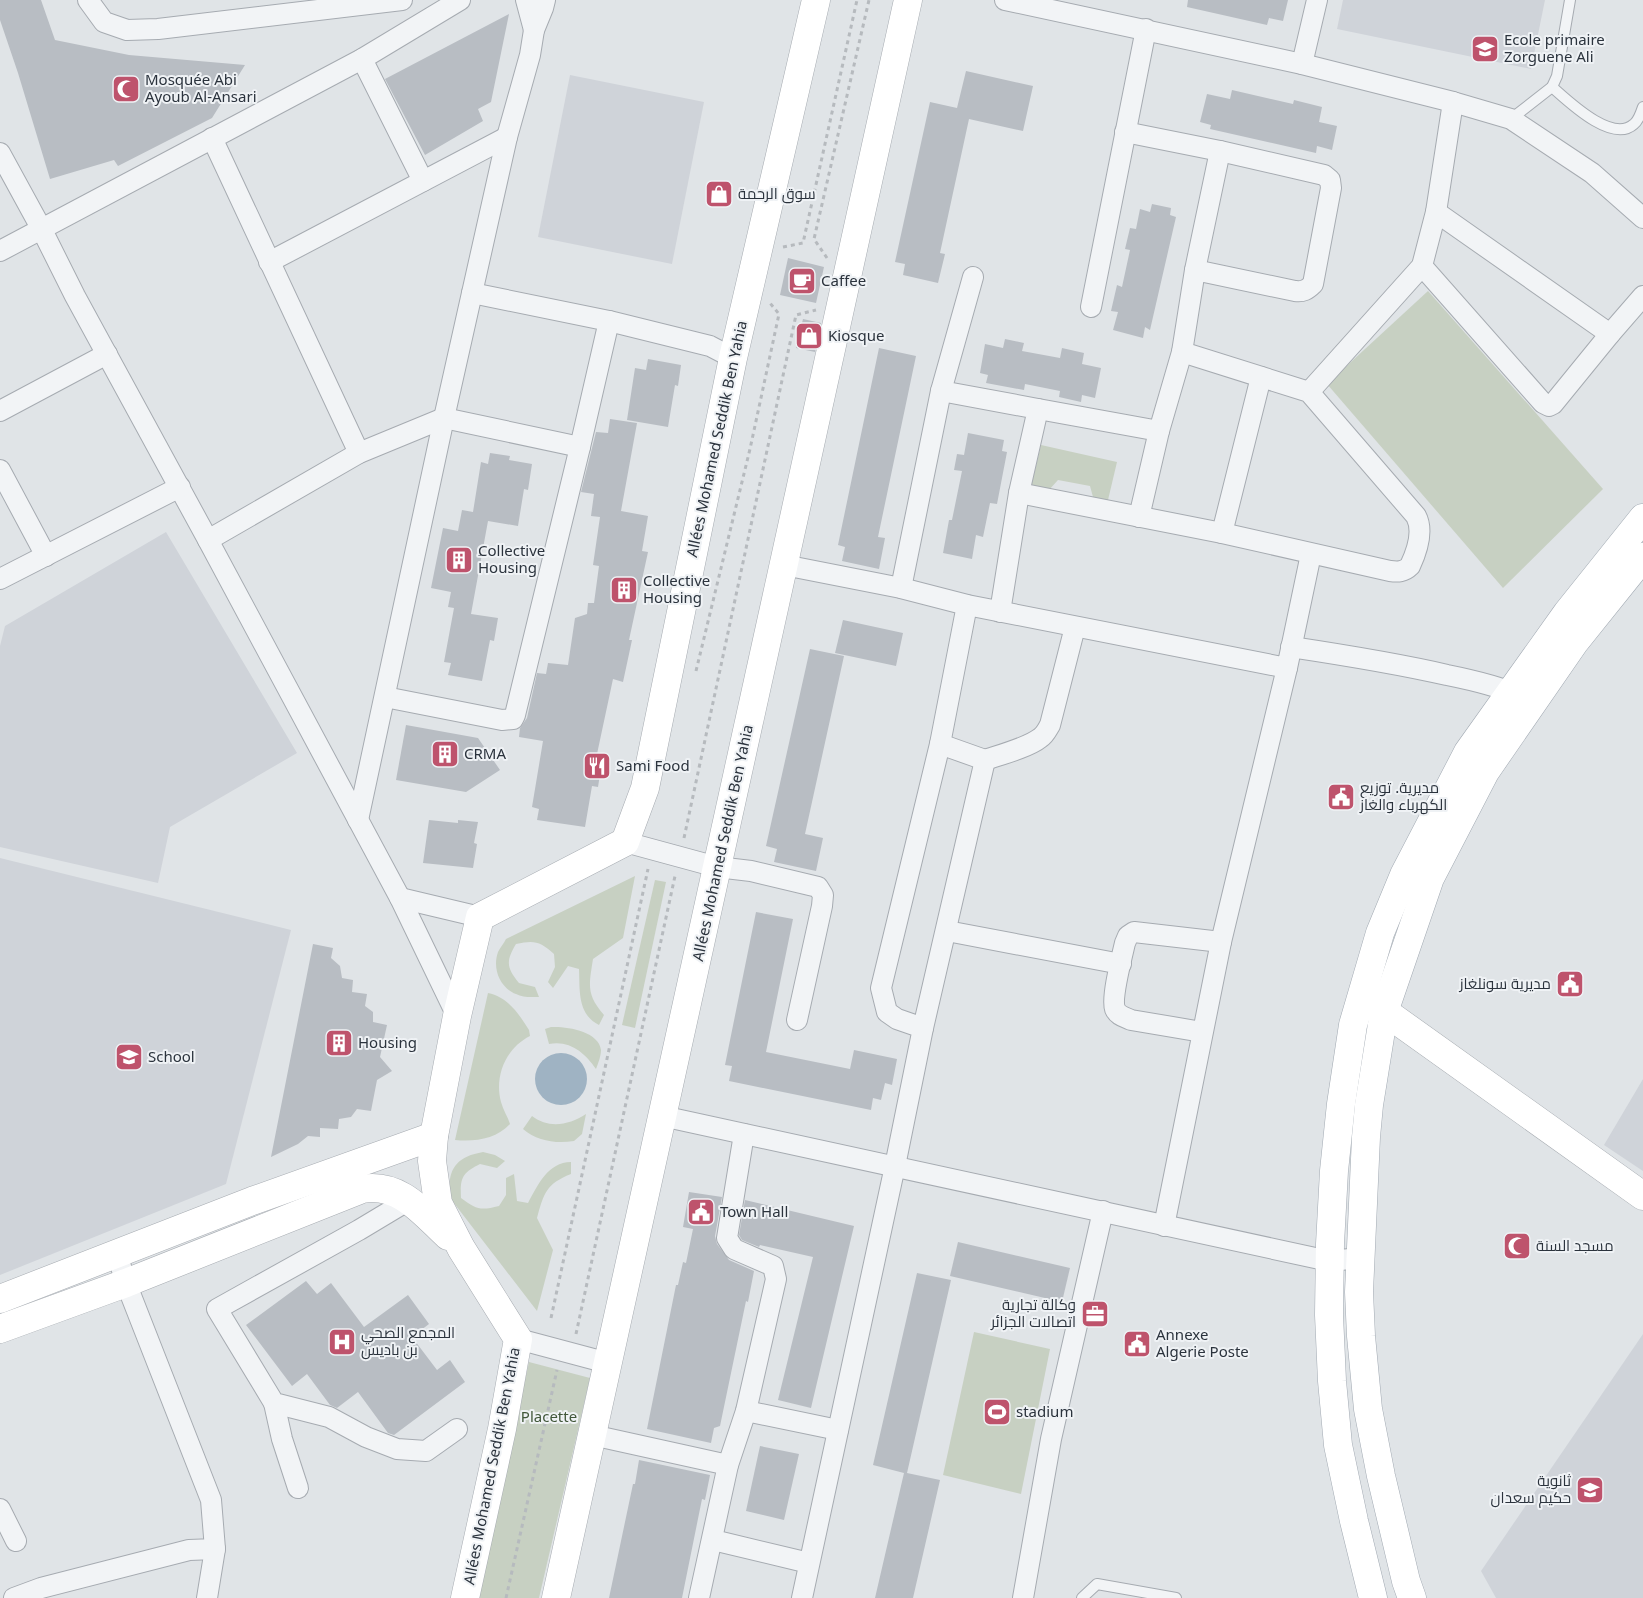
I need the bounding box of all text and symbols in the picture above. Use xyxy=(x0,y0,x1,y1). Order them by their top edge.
place label: Ecole primaire Zorguene Ali xyxy=(1504,29,1605,66)
school or university icon: Ecole primaire Zorguene Ali xyxy=(1470,34,1500,64)
place label: Mosquée Abi Ayoub Al-Ansari xyxy=(145,69,257,106)
mosque icon: Mosquée Abi Ayoub Al-Ansari xyxy=(111,74,141,104)
shop icon: سوق الرحمة xyxy=(704,179,734,209)
place label: سوق الرحمة xyxy=(738,183,816,204)
cafe icon: Caffee xyxy=(787,266,817,296)
place label: Caffee xyxy=(821,270,866,290)
street label: Allées Mohamed Seddik Ben Yahia xyxy=(681,319,751,559)
shop icon: Kiosque xyxy=(794,321,824,351)
place label: Kiosque xyxy=(828,325,884,345)
place label: ِCollective Housing xyxy=(478,540,545,577)
building icon: ِCollective Housing xyxy=(444,545,474,575)
place label: Collective Housing xyxy=(643,570,710,607)
building icon: Collective Housing xyxy=(609,575,639,605)
street label: Allées Mohamed Seddik Ben Yahia xyxy=(687,723,757,963)
building icon: CRMA xyxy=(430,739,460,769)
place label: CRMA xyxy=(464,743,506,763)
restaurant icon: Sami Food xyxy=(582,751,612,781)
place label: Sami Food xyxy=(616,755,690,775)
place label: مديرية. توزيع الكهرباء والغاز xyxy=(1359,777,1447,815)
public building icon: مديرية. توزيع الكهرباء والغاز xyxy=(1326,782,1356,812)
public building icon: مديرية سونلغاز xyxy=(1555,969,1585,999)
place label: مديرية سونلغاز xyxy=(1458,973,1551,993)
building icon: Housing xyxy=(324,1028,354,1058)
place label: Housing xyxy=(358,1032,417,1052)
school or university icon: School xyxy=(114,1042,144,1072)
place label: School xyxy=(148,1046,195,1066)
public building icon: Town Hall xyxy=(686,1197,716,1227)
place label: Town Hall xyxy=(720,1201,788,1221)
mosque icon: مسجد السنة xyxy=(1502,1231,1532,1261)
place label: مسجد السنة xyxy=(1536,1235,1614,1255)
place label: وكالة تجارية اتصالات الجزائر xyxy=(990,1294,1076,1331)
office icon: وكالة تجارية اتصالات الجزائر xyxy=(1080,1299,1110,1329)
place label: المجمع الصحي بن باديس xyxy=(361,1322,455,1360)
place label: Annexe Algerie Poste xyxy=(1156,1324,1249,1361)
hospital icon: المجمع الصحي بن باديس xyxy=(327,1327,357,1357)
public building icon: Annexe Algerie Poste xyxy=(1122,1329,1152,1359)
street label: Allées Mohamed Seddik Ben Yahia xyxy=(458,1345,524,1586)
sports icon: stadium xyxy=(982,1397,1012,1427)
place label: stadium xyxy=(1016,1401,1073,1421)
park label: Placette xyxy=(521,1406,577,1426)
place label: ثانوية حكيم سعدان xyxy=(1491,1470,1571,1508)
school or university icon: ثانوية حكيم سعدان xyxy=(1575,1475,1605,1505)

